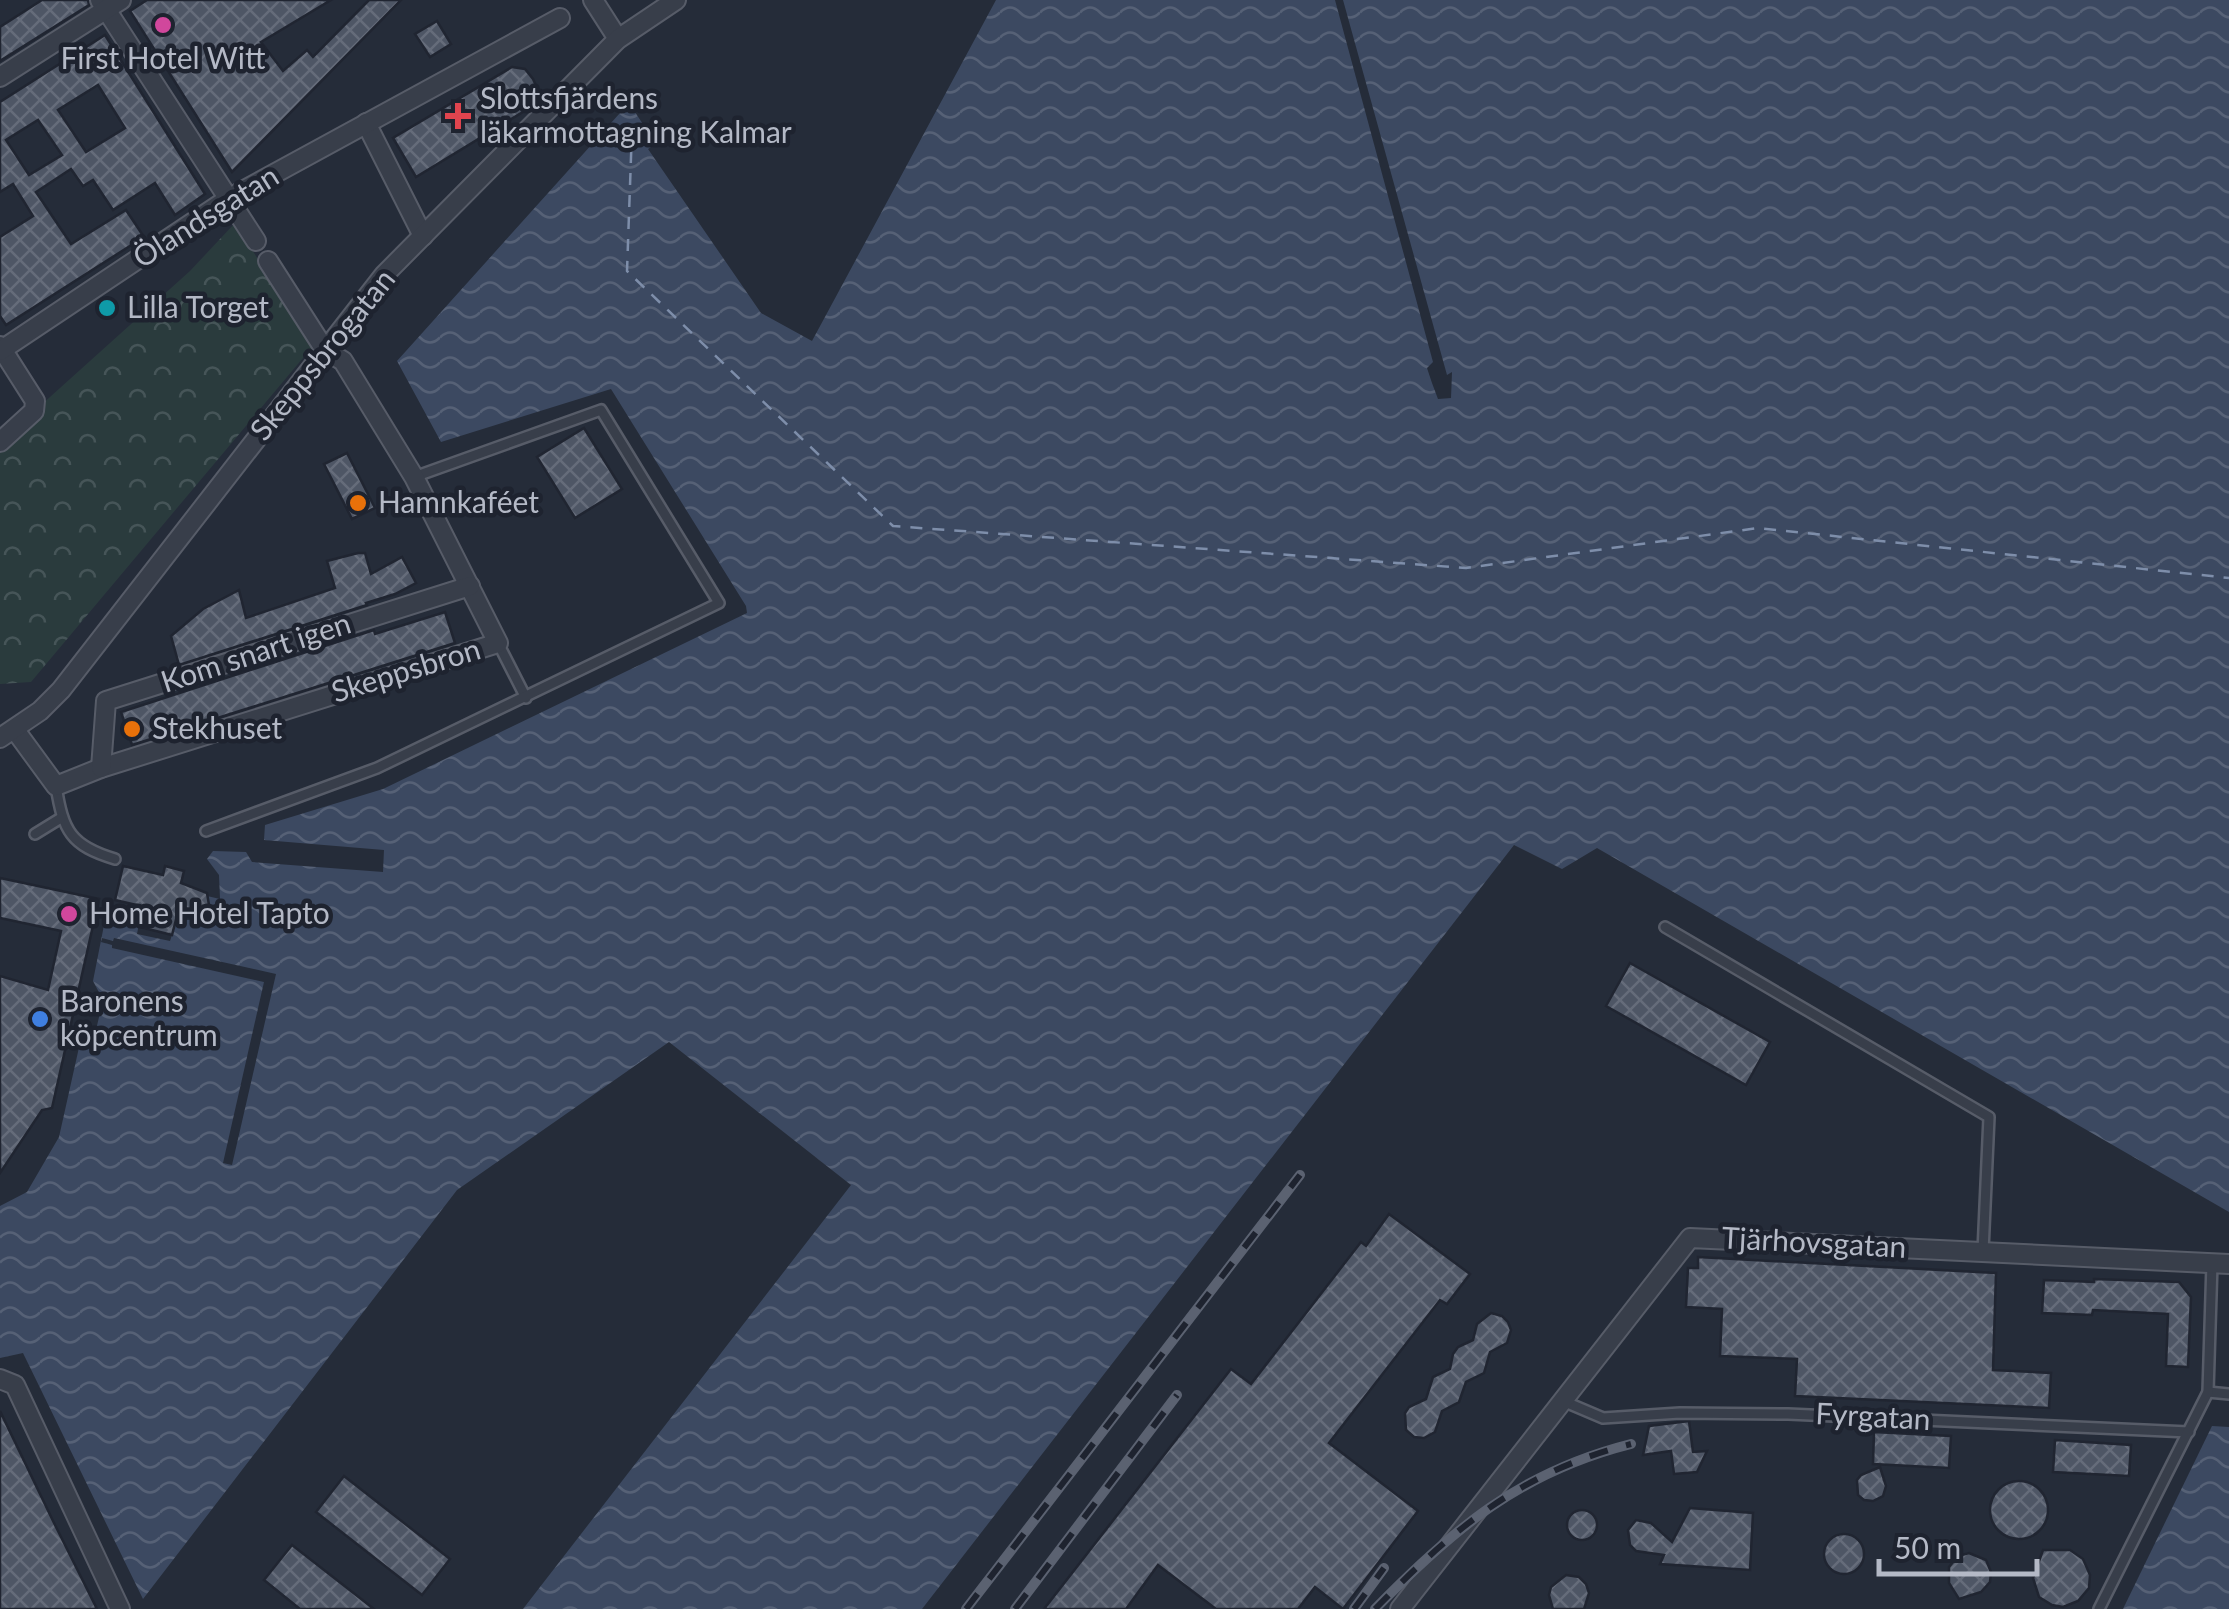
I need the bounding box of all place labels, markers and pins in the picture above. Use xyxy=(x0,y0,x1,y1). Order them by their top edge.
marker: First Hotel Witt xyxy=(152,14,174,36)
place label: First Hotel Witt xyxy=(60,39,266,75)
place label: Slottsfjärdens läkarmottagning Kalmar xyxy=(480,79,792,149)
marker: Slottsfjärdens läkarmottagning Kalmar xyxy=(445,103,471,129)
place label: Lilla Torget xyxy=(127,288,269,324)
marker: Lilla Torget xyxy=(96,297,118,319)
place label: Hamnkaféet xyxy=(378,483,539,519)
marker: Hamnkaféet xyxy=(347,492,369,514)
place label: Stekhuset xyxy=(152,709,283,745)
marker: Stekhuset xyxy=(121,718,143,740)
place label: Home Hotel Tapto xyxy=(89,894,330,930)
marker: Home Hotel Tapto xyxy=(58,903,80,925)
place label: Baronens köpcentrum xyxy=(60,982,218,1052)
marker: Baronens köpcentrum xyxy=(29,1008,51,1030)

